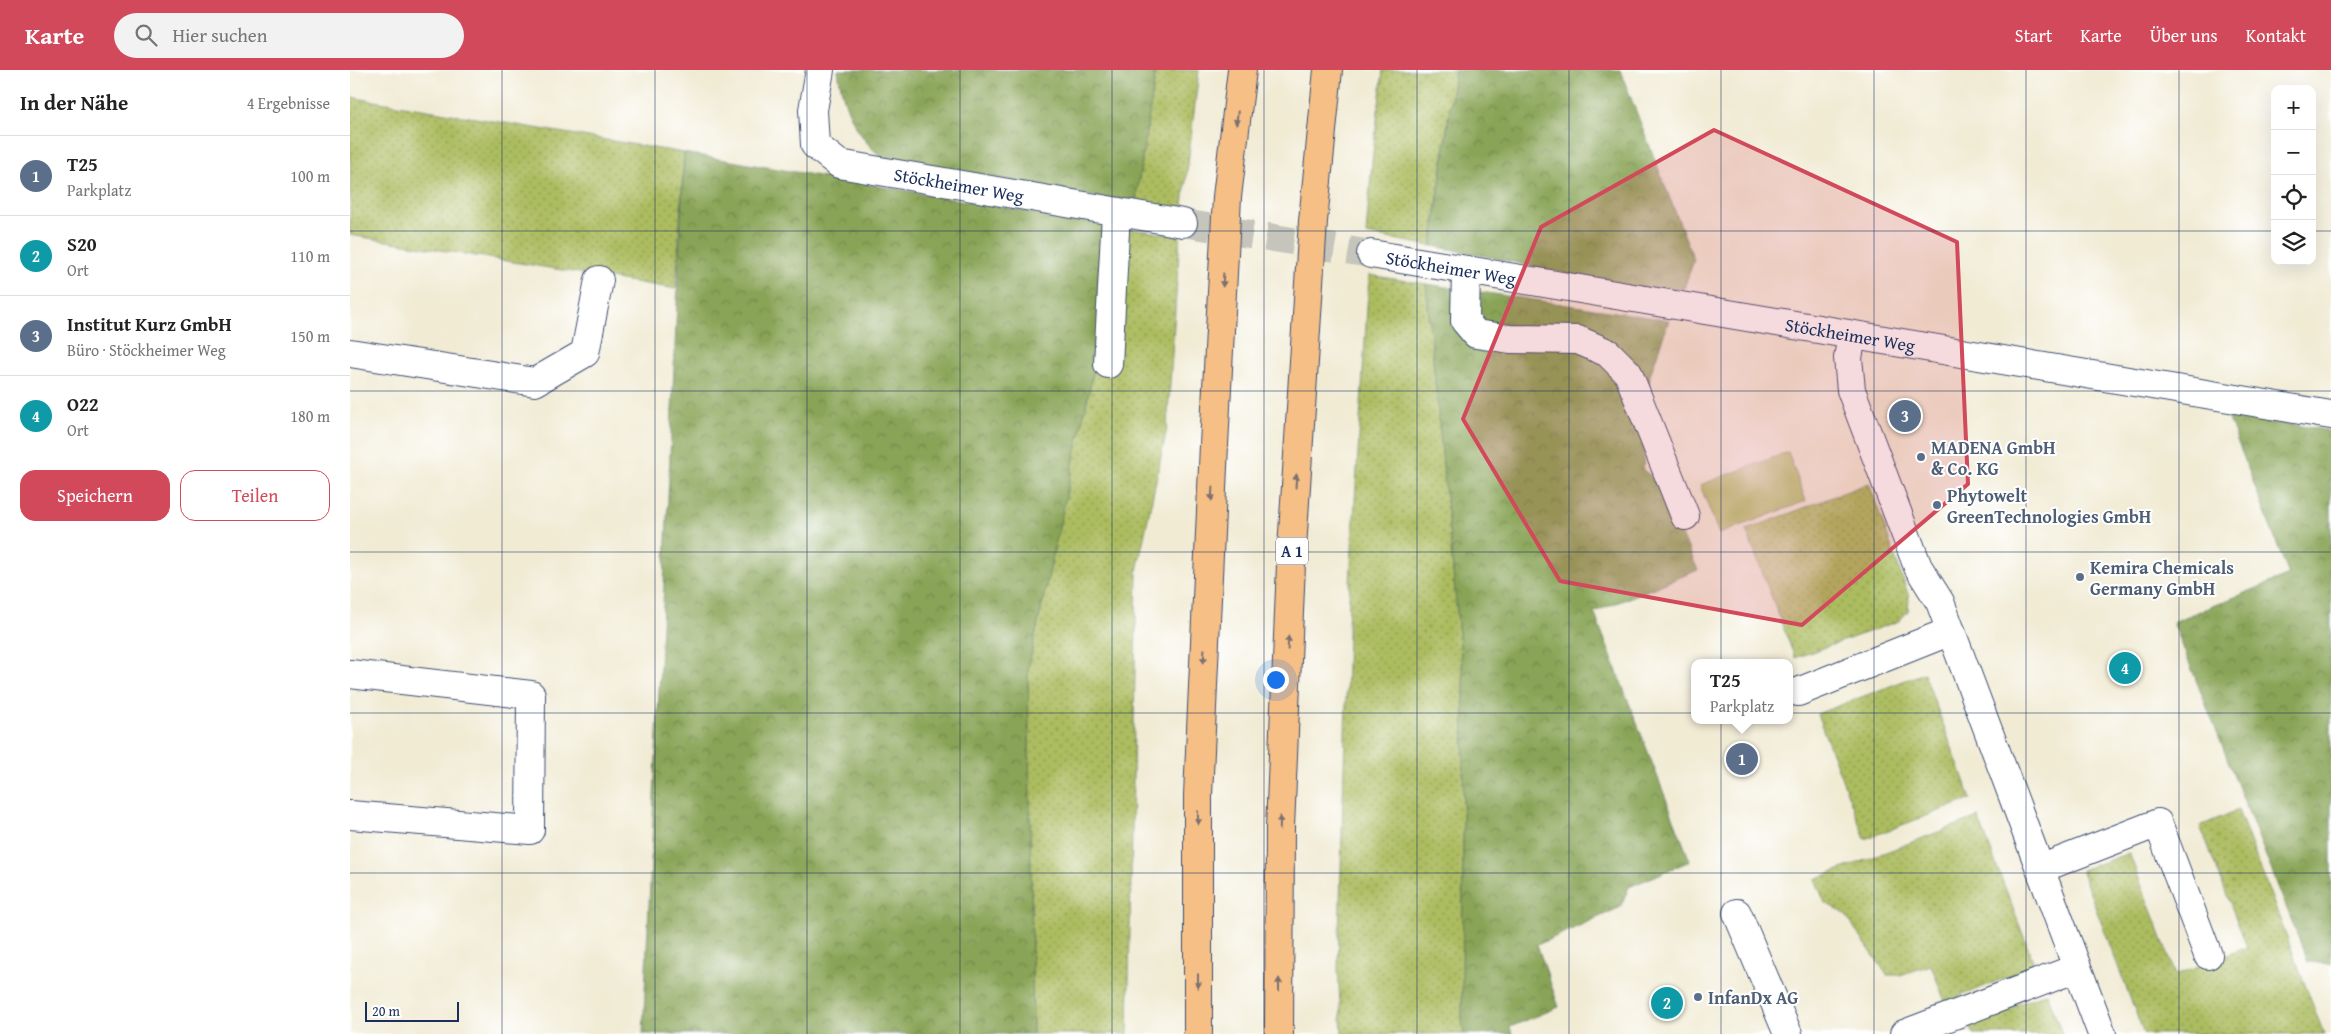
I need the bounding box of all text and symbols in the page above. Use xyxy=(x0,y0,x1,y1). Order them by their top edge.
search box xyxy=(114,13,464,58)
text: Karte xyxy=(25,18,84,53)
icon: search xyxy=(132,21,160,49)
text: Hier suchen xyxy=(172,21,267,49)
text: Start xyxy=(2015,22,2052,49)
text: Karte xyxy=(2080,22,2122,49)
text: Über uns xyxy=(2150,22,2218,49)
text: Kontakt xyxy=(2246,22,2306,49)
map controls xyxy=(2271,85,2316,265)
button: + xyxy=(2271,85,2316,130)
text: In der Nähe xyxy=(20,87,128,118)
text: 4 Ergebnisse xyxy=(247,91,330,115)
one-way arrow xyxy=(1233,111,1241,127)
button: − xyxy=(2271,130,2316,175)
text: T25 xyxy=(67,150,98,178)
street label: Stöckheimer Weg xyxy=(892,160,1026,209)
text: 1 xyxy=(32,164,40,188)
text: 100 m xyxy=(290,164,330,188)
button: locate xyxy=(2271,175,2316,220)
text: Parkplatz xyxy=(67,178,131,202)
button: layers xyxy=(2271,220,2316,265)
text: S20 xyxy=(67,230,97,258)
street label: Stöckheimer Weg xyxy=(1384,243,1518,292)
text: 2 xyxy=(32,244,40,268)
text: 110 m xyxy=(290,244,330,268)
text: Ort xyxy=(67,258,89,282)
one-way arrow xyxy=(1218,273,1226,289)
text: Institut Kurz GmbH xyxy=(67,310,232,338)
street label: Stöckheimer Weg xyxy=(1783,310,1917,359)
text: 3 xyxy=(32,324,40,348)
text: 150 m xyxy=(290,324,330,348)
text: Büro · Stöckheimer Weg xyxy=(67,338,226,362)
text: O22 xyxy=(67,390,99,418)
pin: 3 xyxy=(1889,397,1921,435)
text: 4 xyxy=(32,404,40,428)
text: 180 m xyxy=(290,404,330,428)
text: Ort xyxy=(67,418,89,442)
place label: MADENA GmbH & Co. KG xyxy=(1931,434,2056,482)
marker: MADENA GmbH & Co. KG xyxy=(1915,451,1927,463)
button: Speichern xyxy=(20,470,170,521)
button: Teilen xyxy=(180,470,330,521)
one-way arrow xyxy=(1293,472,1301,488)
place label: Phytowelt GreenTechnologies GmbH xyxy=(1947,482,2151,530)
one-way arrow xyxy=(1207,486,1215,502)
marker: Phytowelt GreenTechnologies GmbH xyxy=(1931,499,1943,511)
road number: A 1 xyxy=(1276,538,1308,564)
place label: Kemira Chemicals Germany GmbH xyxy=(2090,554,2234,602)
marker: Kemira Chemicals Germany GmbH xyxy=(2074,571,2086,583)
one-way arrow xyxy=(1284,635,1292,651)
one-way arrow xyxy=(1200,648,1208,664)
pin: 4 xyxy=(2109,649,2141,687)
popup xyxy=(1691,659,1793,724)
text: T25 xyxy=(1710,666,1741,694)
your location xyxy=(1263,667,1289,693)
text: Parkplatz xyxy=(1710,694,1774,718)
pin: 1 xyxy=(1726,740,1758,778)
one-way arrow xyxy=(1194,811,1202,827)
one-way arrow xyxy=(1276,815,1284,831)
one-way arrow xyxy=(1194,973,1202,989)
one-way arrow xyxy=(1275,977,1283,993)
pin: 2 xyxy=(1651,984,1683,1022)
place label: InfanDx AG xyxy=(1708,984,1798,1011)
marker: InfanDx AG xyxy=(1692,991,1704,1003)
scale bar xyxy=(365,999,459,1022)
text: 20 m xyxy=(372,1001,400,1021)

